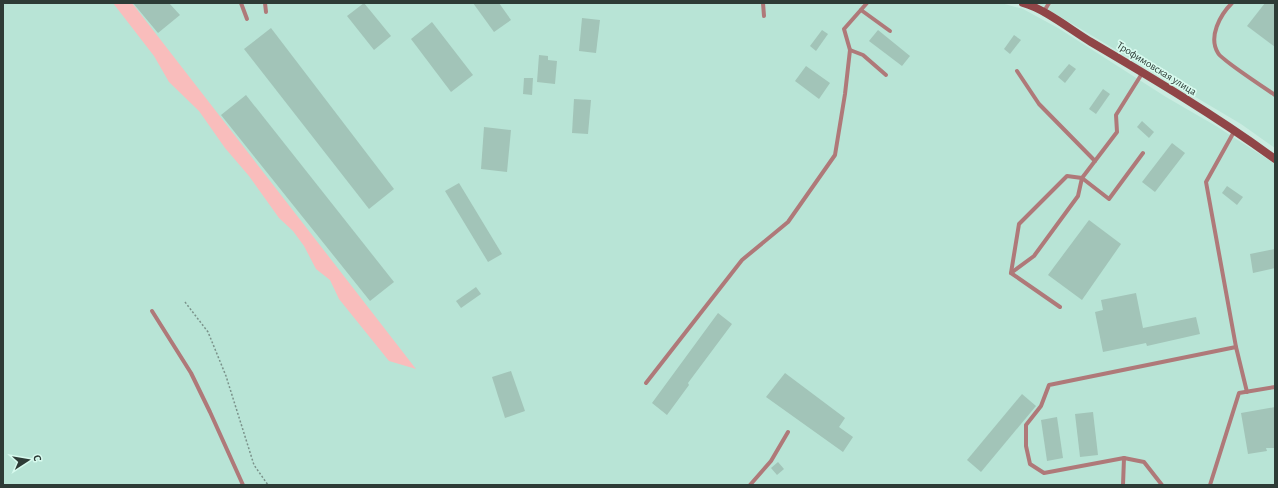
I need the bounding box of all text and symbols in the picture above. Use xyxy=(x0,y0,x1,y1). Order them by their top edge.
street label: Трофимовская улица xyxy=(1115,39,1199,97)
north arrow xyxy=(8,440,48,480)
text: С xyxy=(31,454,43,462)

